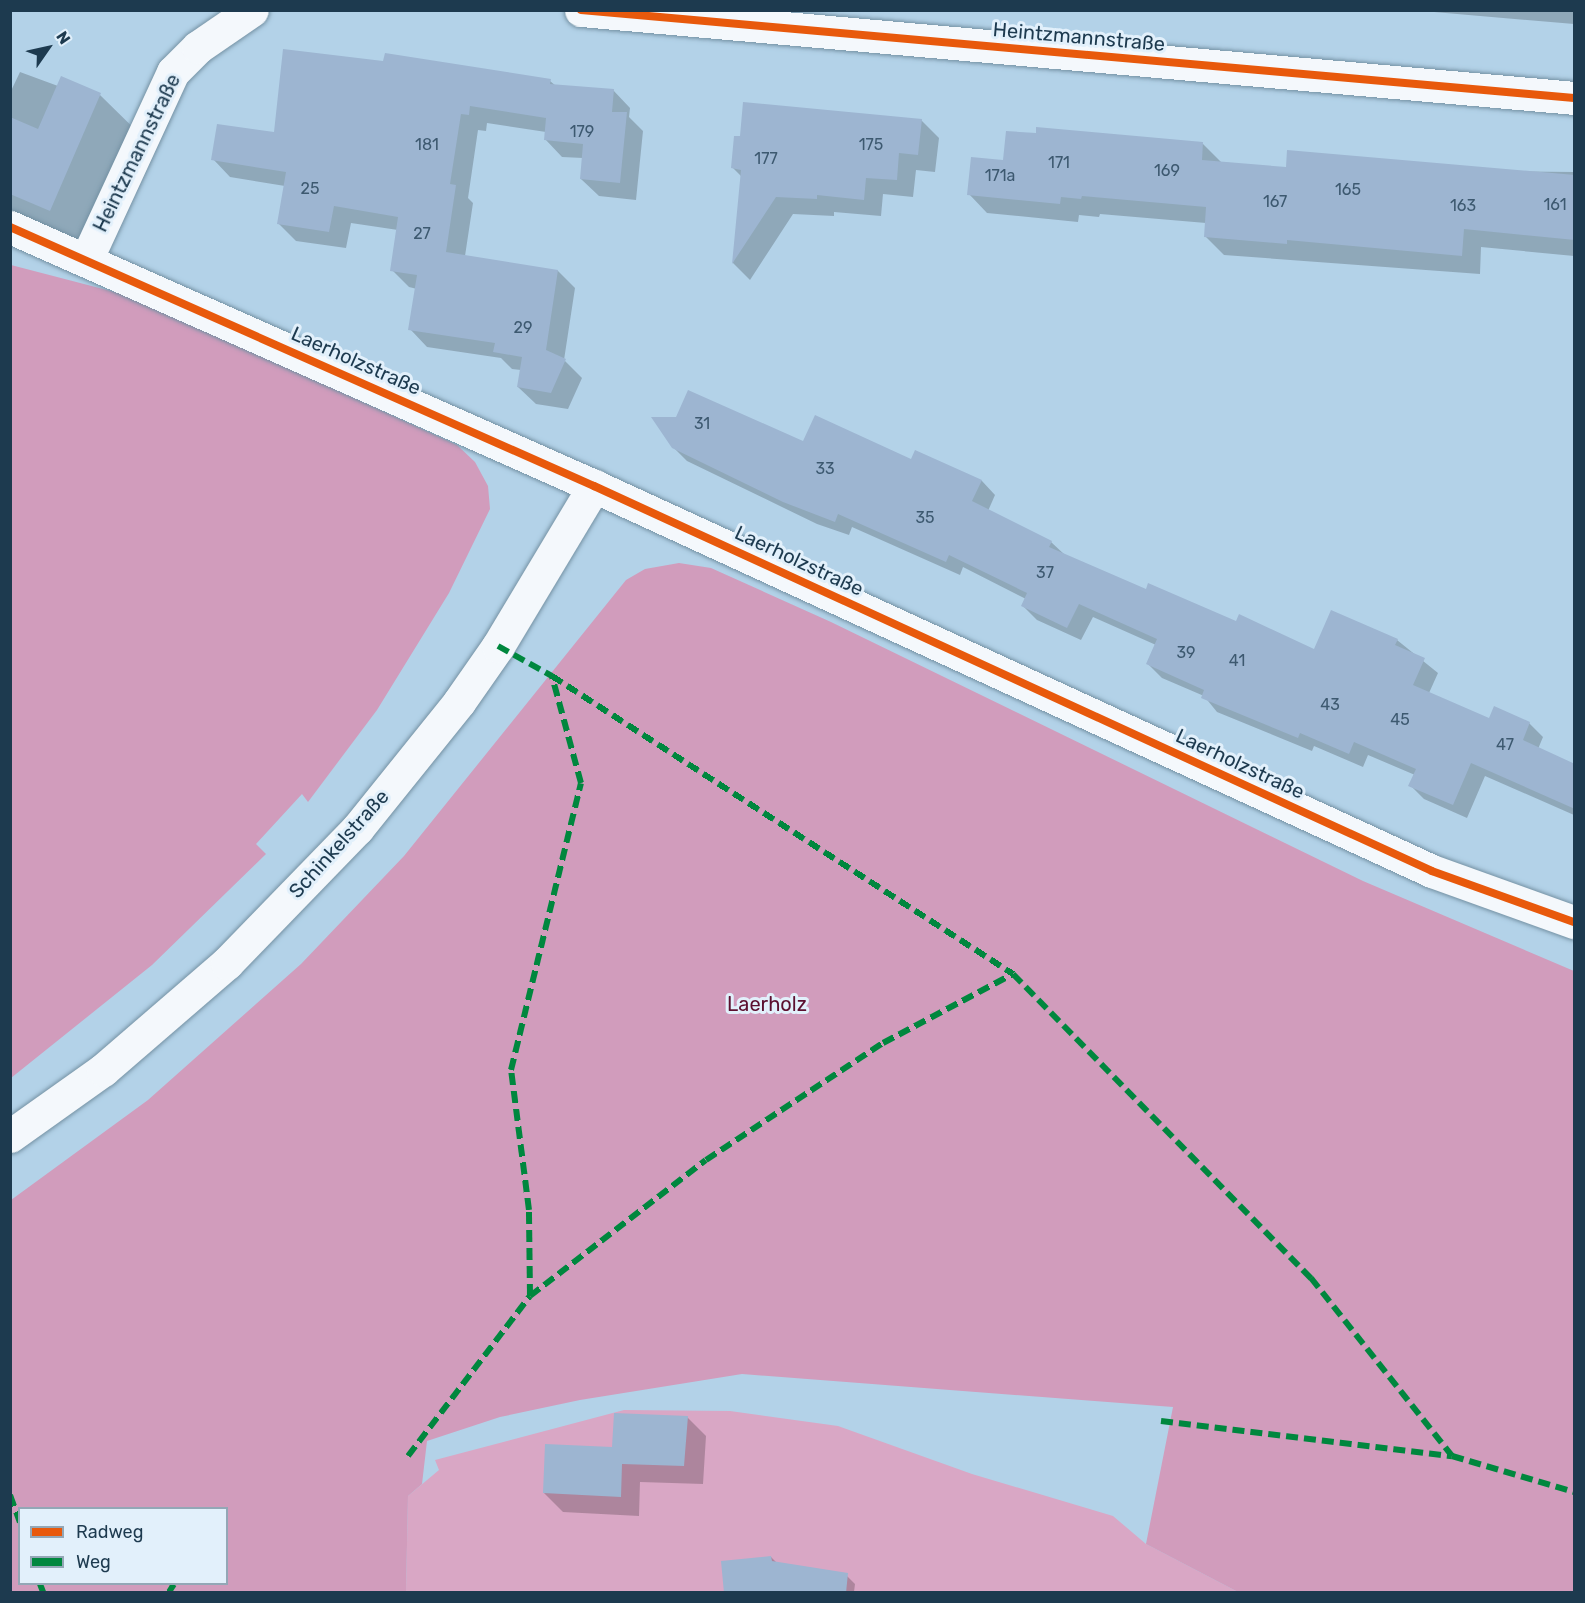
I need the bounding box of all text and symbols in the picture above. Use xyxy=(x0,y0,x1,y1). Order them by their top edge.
north arrow xyxy=(18,18,78,78)
street label: Heintzmannstraße xyxy=(992,18,1166,56)
text: N xyxy=(52,28,74,48)
street label: Heintzmannstraße xyxy=(88,70,186,236)
house number: 179 xyxy=(570,122,594,142)
house number: 181 xyxy=(415,135,439,155)
house number: 175 xyxy=(859,135,883,155)
house number: 177 xyxy=(754,149,778,169)
house number: 171 xyxy=(1048,153,1070,173)
house number: 169 xyxy=(1154,161,1180,181)
house number: 171a xyxy=(985,166,1015,186)
house number: 25 xyxy=(301,179,319,199)
house number: 165 xyxy=(1335,180,1361,200)
house number: 167 xyxy=(1263,192,1287,212)
house number: 161 xyxy=(1544,195,1566,215)
house number: 163 xyxy=(1450,196,1476,216)
house number: 27 xyxy=(413,224,431,244)
house number: 29 xyxy=(514,318,532,338)
street label: Laerholzstraße xyxy=(288,322,424,400)
house number: 31 xyxy=(694,414,710,434)
house number: 33 xyxy=(815,459,835,479)
house number: 35 xyxy=(915,508,935,528)
street label: Laerholzstraße xyxy=(731,521,867,601)
house number: 37 xyxy=(1036,563,1054,583)
house number: 39 xyxy=(1176,643,1196,663)
house number: 41 xyxy=(1229,651,1245,671)
house number: 43 xyxy=(1320,695,1340,715)
house number: 45 xyxy=(1390,710,1410,730)
street label: Laerholzstraße xyxy=(1172,724,1308,804)
house number: 47 xyxy=(1496,735,1514,755)
street label: Schinkelstraße xyxy=(284,785,394,903)
park label: Laerholz xyxy=(727,992,807,1016)
legend xyxy=(18,1507,228,1585)
text: Radweg xyxy=(76,1521,143,1543)
text: Weg xyxy=(76,1551,111,1573)

